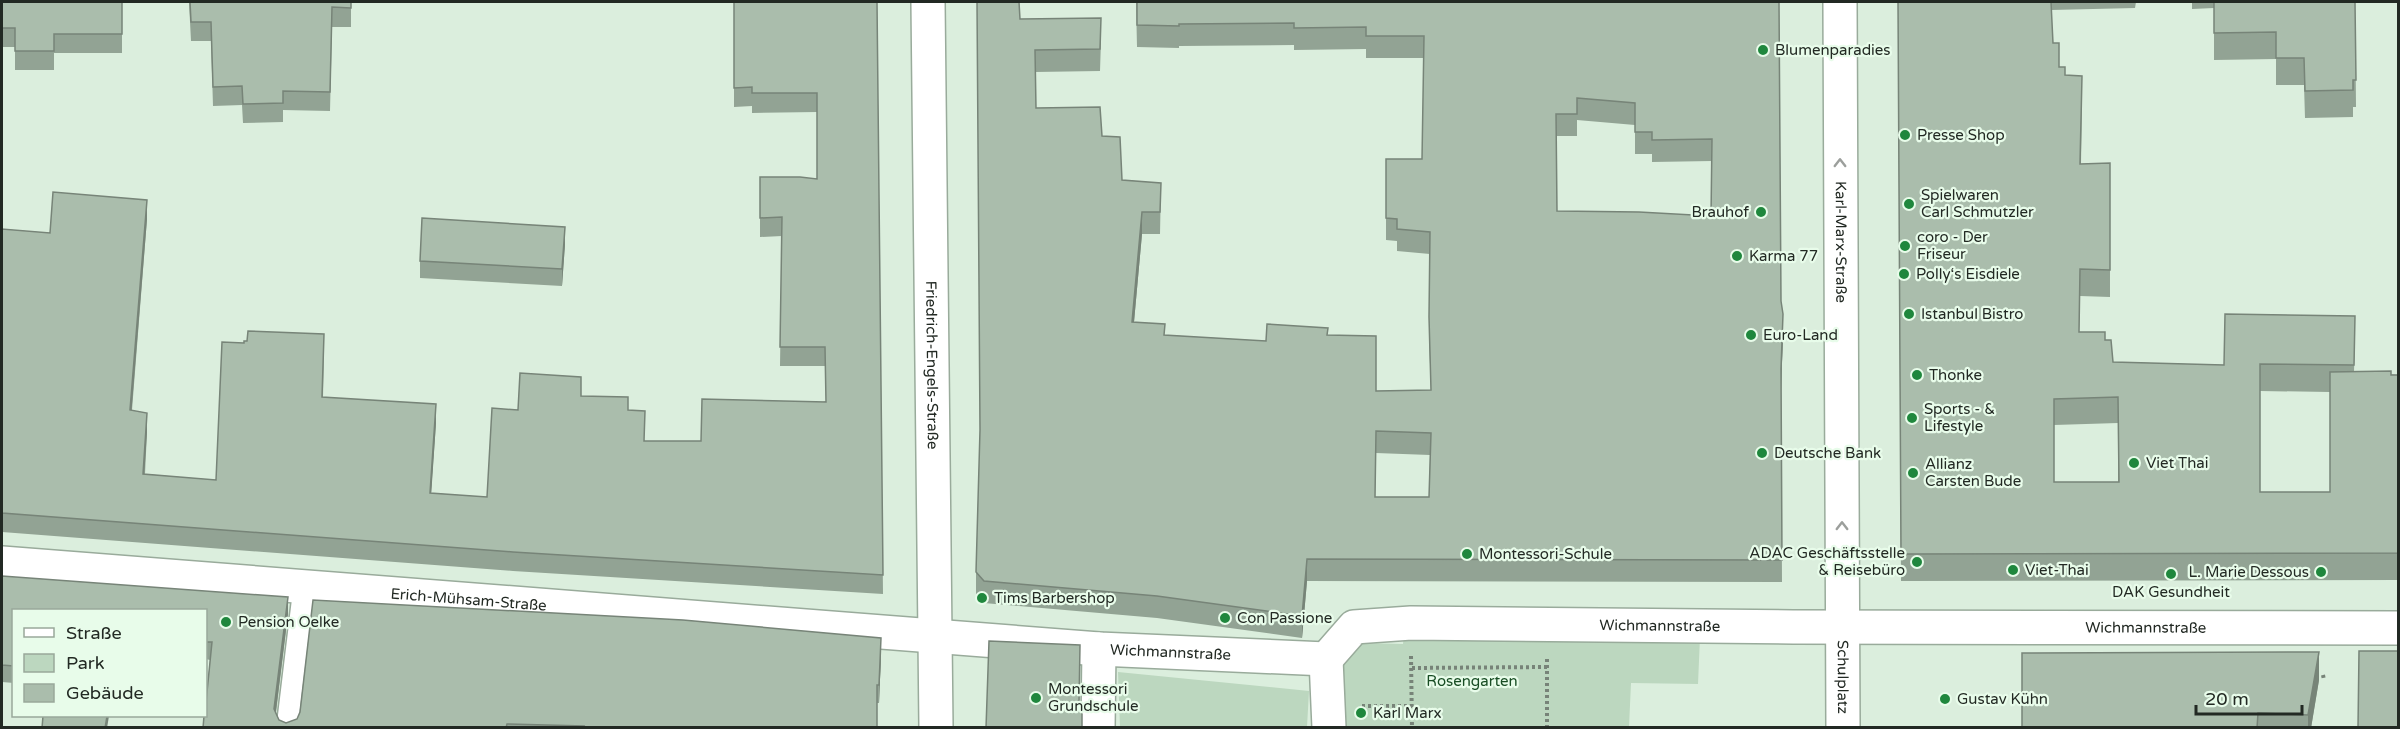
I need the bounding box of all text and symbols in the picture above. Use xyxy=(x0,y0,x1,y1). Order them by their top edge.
place label: Blumenparadies xyxy=(1775,41,1891,59)
marker: Blumenparadies xyxy=(1756,43,1770,57)
place label: Presse Shop xyxy=(1917,126,2005,144)
marker: Presse Shop xyxy=(1898,128,1912,142)
one-way arrow xyxy=(1834,159,1846,168)
street label: Karl-Marx-Straße xyxy=(1832,181,1850,303)
place label: Spielwaren Carl Schmutzler xyxy=(1921,186,2034,221)
marker: Spielwaren Carl Schmutzler xyxy=(1902,197,1916,211)
place label: Brauhof xyxy=(1692,203,1749,221)
marker: Brauhof xyxy=(1754,205,1768,219)
place label: coro - Der Friseur xyxy=(1917,228,1988,263)
marker: coro - Der Friseur xyxy=(1898,239,1912,253)
place label: Karma 77 xyxy=(1749,247,1818,265)
marker: Karma 77 xyxy=(1730,249,1744,263)
place label: Polly‘s Eisdiele xyxy=(1916,265,2020,283)
marker: Polly‘s Eisdiele xyxy=(1897,267,1911,281)
street label: Friedrich-Engels-Straße xyxy=(922,280,942,449)
place label: Istanbul Bistro xyxy=(1921,305,2023,323)
marker: Istanbul Bistro xyxy=(1902,307,1916,321)
place label: Euro-Land xyxy=(1763,326,1838,344)
marker: Euro-Land xyxy=(1744,328,1758,342)
place label: Thonke xyxy=(1929,366,1982,384)
marker: Thonke xyxy=(1910,368,1924,382)
place label: Sports - & Lifestyle xyxy=(1924,400,1995,435)
marker: Sports - & Lifestyle xyxy=(1905,411,1919,425)
place label: Deutsche Bank xyxy=(1774,444,1881,462)
marker: Deutsche Bank xyxy=(1755,446,1769,460)
place label: Viet Thai xyxy=(2146,454,2208,472)
place label: Allianz Carsten Bude xyxy=(1925,455,2021,490)
marker: Viet Thai xyxy=(2127,456,2141,470)
marker: Allianz Carsten Bude xyxy=(1906,466,1920,480)
one-way arrow xyxy=(1836,522,1848,531)
place label: ADAC Geschäftsstelle & Reisebüro xyxy=(1749,544,1905,579)
place label: Montessori-Schule xyxy=(1479,545,1612,563)
marker: Montessori-Schule xyxy=(1460,547,1474,561)
marker: ADAC Geschäftsstelle & Reisebüro xyxy=(1910,555,1924,569)
place label: Viet-Thai xyxy=(2025,561,2089,579)
marker: Viet-Thai xyxy=(2006,563,2020,577)
place label: L. Marie Dessous xyxy=(2188,563,2309,581)
marker: L. Marie Dessous xyxy=(2314,565,2328,579)
marker: DAK Gesundheit xyxy=(2164,567,2178,581)
place label: DAK Gesundheit xyxy=(2112,583,2230,601)
street label: Erich-Mühsam-Straße xyxy=(390,584,547,615)
place label: Tims Barbershop xyxy=(994,589,1115,607)
marker: Tims Barbershop xyxy=(975,591,989,605)
legend xyxy=(12,609,207,717)
place label: Con Passione xyxy=(1237,609,1332,627)
marker: Con Passione xyxy=(1218,611,1232,625)
place label: Pension Oelke xyxy=(238,613,339,631)
marker: Pension Oelke xyxy=(219,615,233,629)
street label: Wichmannstraße xyxy=(1599,616,1720,635)
street label: Wichmannstraße xyxy=(2085,618,2206,637)
text: Straße xyxy=(66,622,122,644)
street label: Wichmannstraße xyxy=(1110,640,1231,664)
street label: Schulplatz xyxy=(1834,640,1852,714)
text: Park xyxy=(66,652,105,674)
park label: Rosengarten xyxy=(1426,672,1518,690)
scale bar xyxy=(2196,678,2302,716)
place label: Montessori Grundschule xyxy=(1048,680,1138,715)
text: Gebäude xyxy=(66,682,144,704)
text: 20 m xyxy=(2205,688,2249,710)
place label: Gustav Kühn xyxy=(1957,690,2048,708)
marker: Montessori Grundschule xyxy=(1029,691,1043,705)
marker: Gustav Kühn xyxy=(1938,692,1952,706)
place label: Karl Marx xyxy=(1373,704,1442,722)
marker: Karl Marx xyxy=(1354,706,1368,720)

